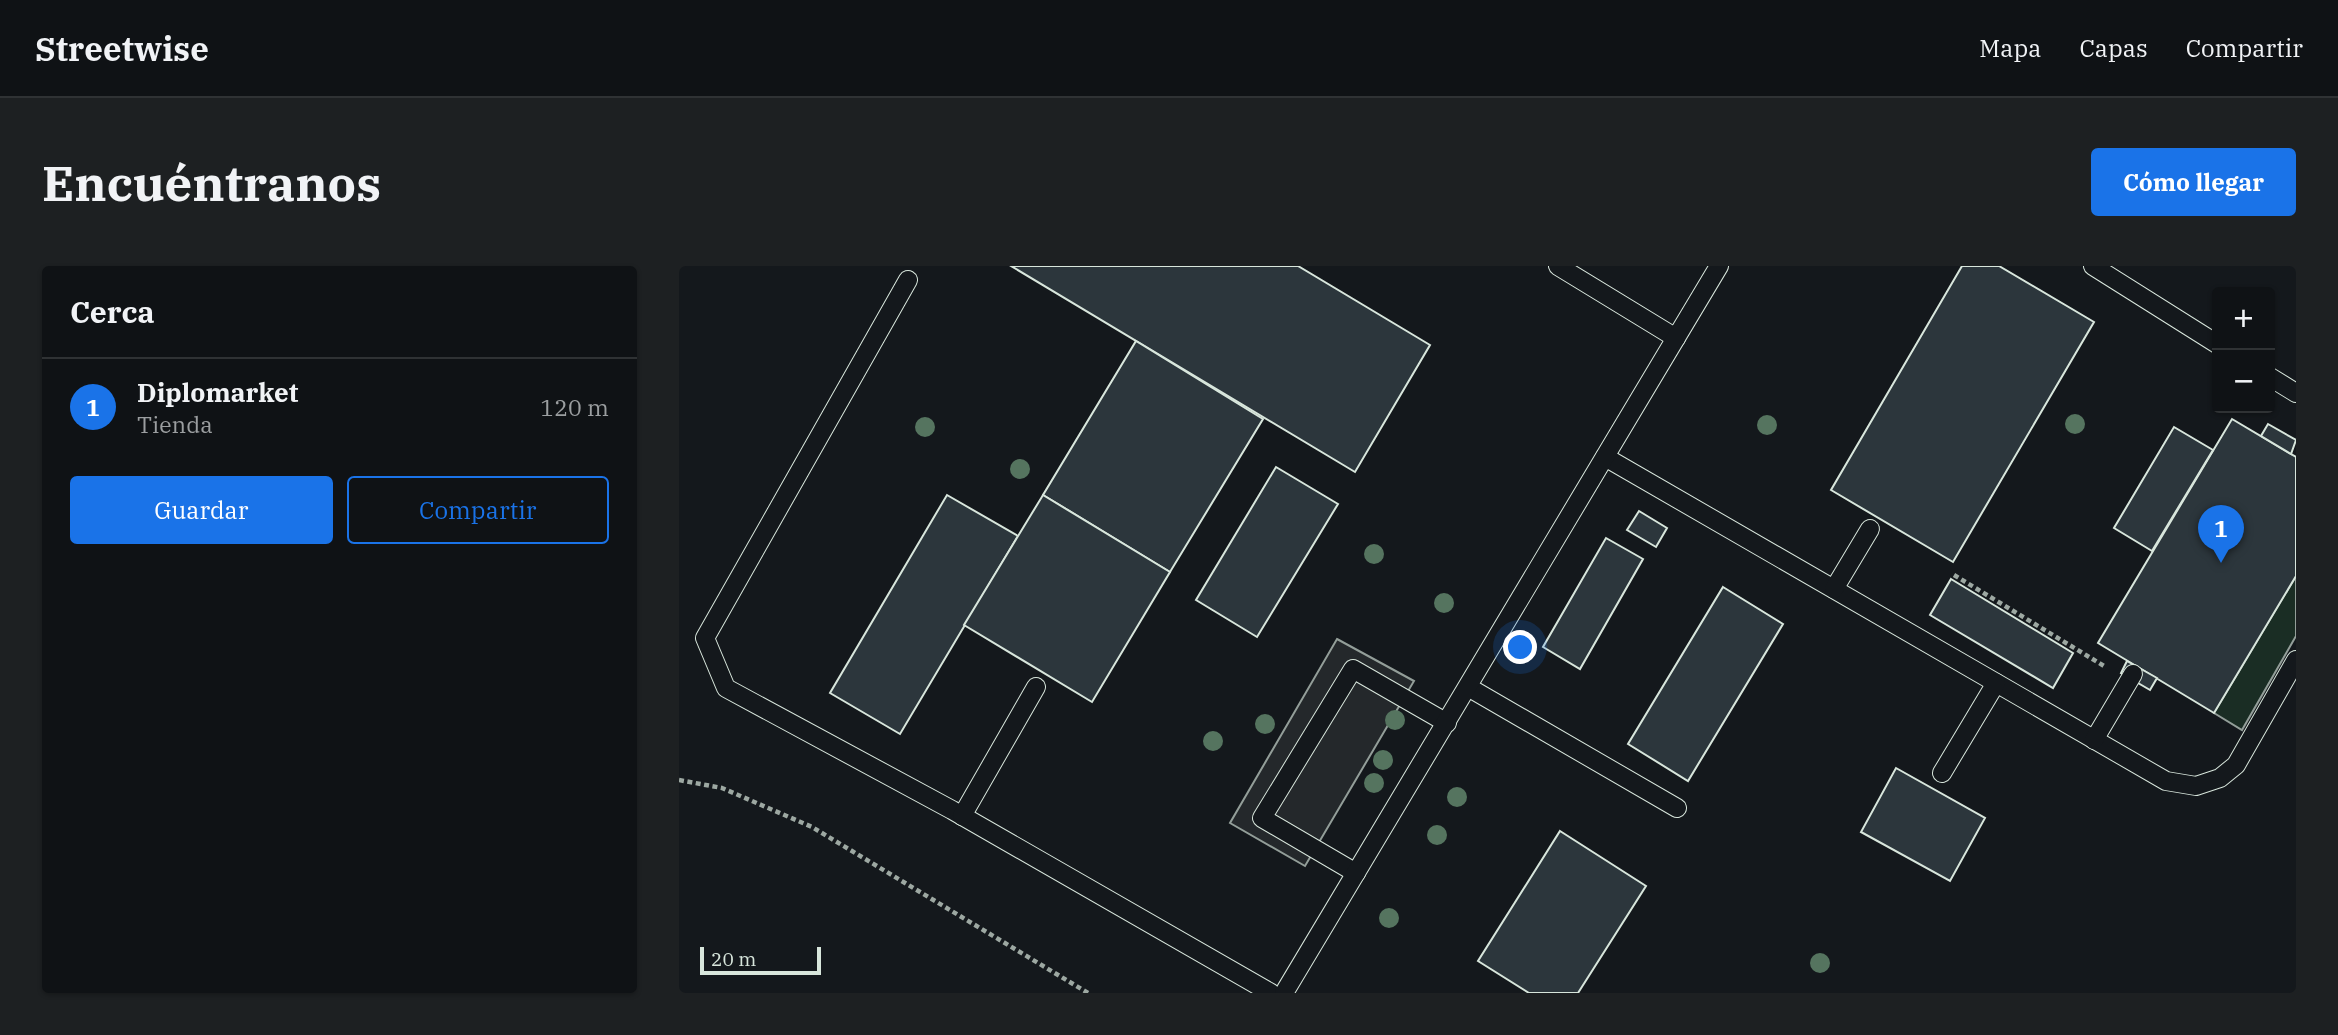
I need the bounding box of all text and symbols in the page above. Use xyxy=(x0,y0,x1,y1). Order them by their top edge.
text: Streetwise xyxy=(35,27,209,70)
text: Mapa xyxy=(1979,32,2041,64)
text: Capas xyxy=(2079,32,2148,64)
text: Compartir xyxy=(2186,32,2303,64)
button: Cómo llegar xyxy=(2091,148,2296,216)
text: Encuéntranos xyxy=(42,151,381,214)
map controls xyxy=(2212,287,2275,413)
button: + xyxy=(2212,287,2275,350)
text: Cerca xyxy=(70,292,155,331)
button: − xyxy=(2212,350,2275,413)
text: Diplomarket xyxy=(137,375,298,409)
text: 1 xyxy=(86,392,100,422)
text: 120 m xyxy=(540,392,609,422)
text: Tienda xyxy=(137,409,213,439)
button: Guardar xyxy=(70,476,333,544)
button: Compartir xyxy=(347,476,609,544)
pin: 1 xyxy=(2198,505,2244,563)
your location xyxy=(1503,630,1537,664)
scale bar xyxy=(700,944,821,976)
text: 20 m xyxy=(711,947,756,971)

